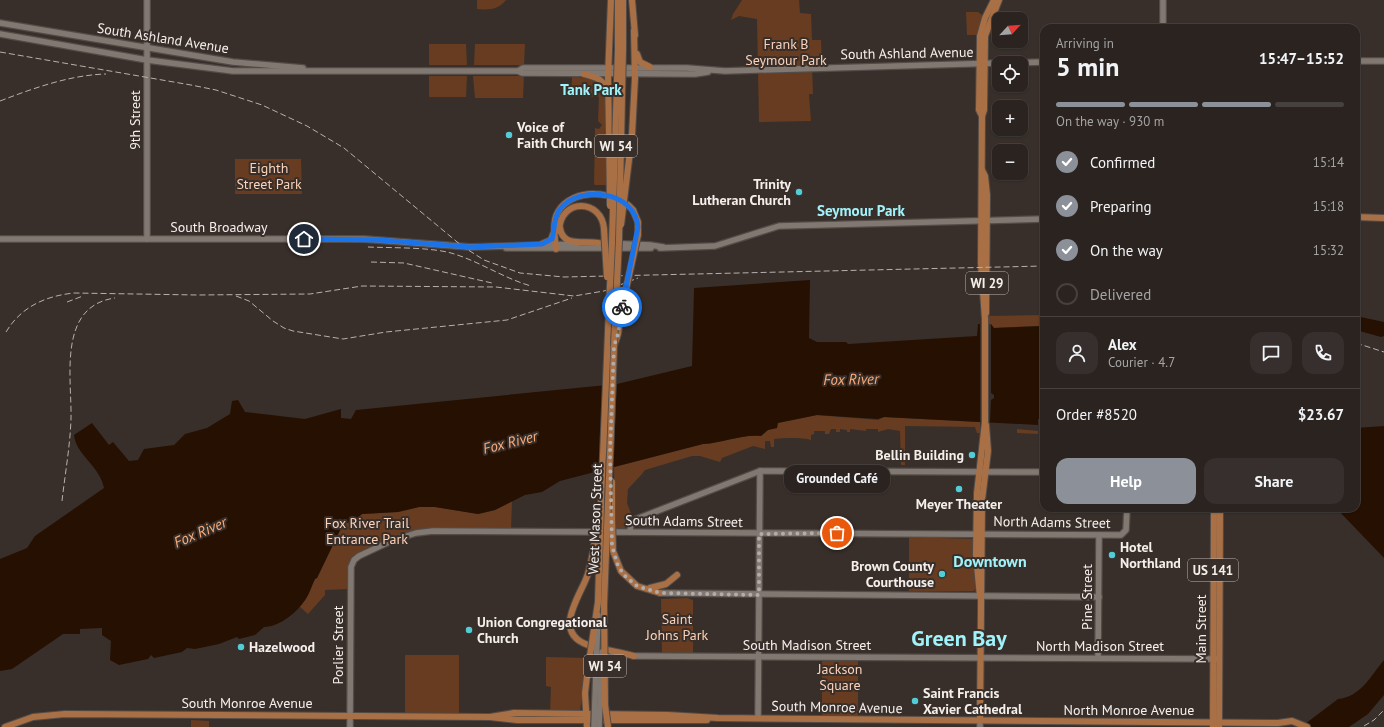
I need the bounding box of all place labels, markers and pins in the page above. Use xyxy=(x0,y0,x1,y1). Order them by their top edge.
place label: Voice of Faith Church xyxy=(516,118,592,152)
marker: Voice of Faith Church xyxy=(504,130,514,140)
place label: Trinity Lutheran Church xyxy=(692,175,791,209)
marker: Trinity Lutheran Church xyxy=(794,187,804,197)
pin xyxy=(287,222,321,256)
place label: Bellin Building xyxy=(875,446,964,464)
marker: Bellin Building xyxy=(967,450,977,460)
callout: Grounded Café xyxy=(784,465,890,493)
marker: Meyer Theater xyxy=(954,484,964,494)
place label: Meyer Theater xyxy=(916,495,1002,513)
pin xyxy=(820,516,854,550)
place label: Hotel Northland xyxy=(1120,538,1181,572)
marker: Hotel Northland xyxy=(1107,550,1117,560)
place label: Brown County Courthouse xyxy=(851,557,934,591)
marker: Brown County Courthouse xyxy=(937,569,947,579)
place label: Union Congregational Church xyxy=(477,613,608,647)
marker: Union Congregational Church xyxy=(464,625,474,635)
place label: Hazelwood xyxy=(249,638,315,656)
marker: Hazelwood xyxy=(236,642,246,652)
place label: Saint Francis Xavier Cathedral xyxy=(923,684,1023,718)
marker: Saint Francis Xavier Cathedral xyxy=(910,696,920,706)

